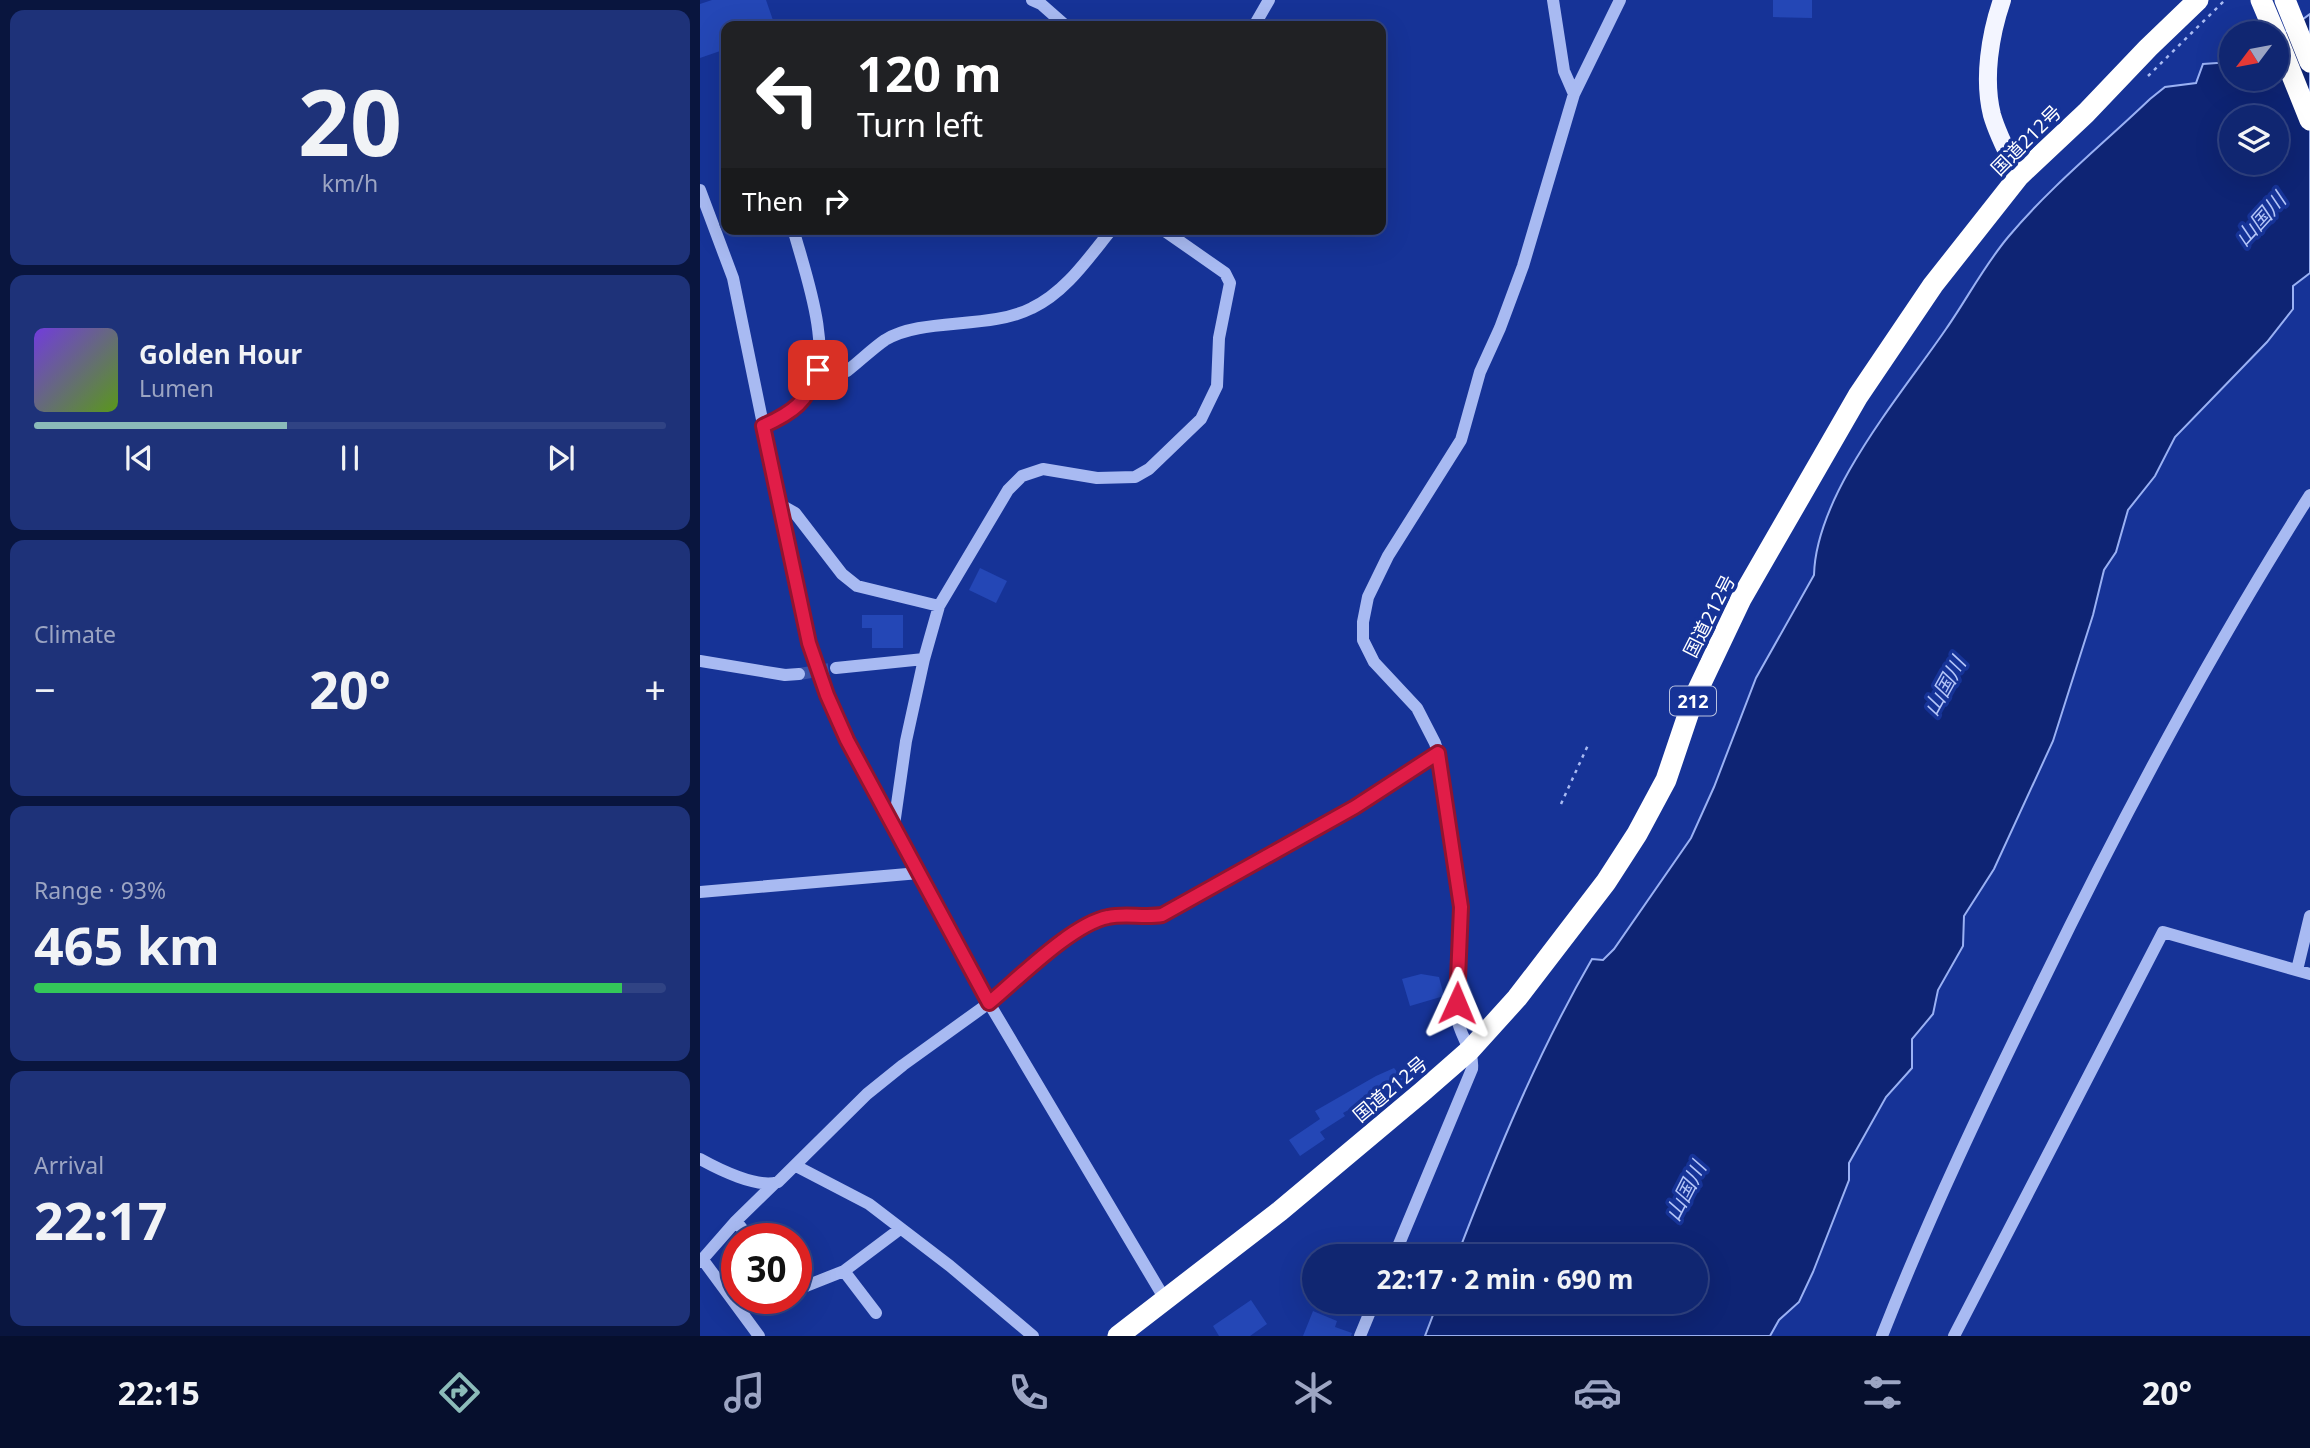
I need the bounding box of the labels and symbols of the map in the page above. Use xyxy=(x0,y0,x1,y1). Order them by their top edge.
north arrow xyxy=(2219,21,2289,91)
street label: 国道212号 xyxy=(1985,99,2067,181)
water label: 山国川 xyxy=(2229,185,2293,252)
pin xyxy=(788,340,848,400)
street label: 国道212号 xyxy=(1677,570,1741,662)
water label: 山国川 xyxy=(1916,650,1972,720)
road number: 212 xyxy=(1670,686,1716,716)
position arrow xyxy=(1420,966,1494,1040)
street label: 国道212号 xyxy=(1347,1050,1433,1128)
water label: 山国川 xyxy=(1658,1155,1713,1225)
speed limit sign: 30 xyxy=(721,1223,812,1314)

